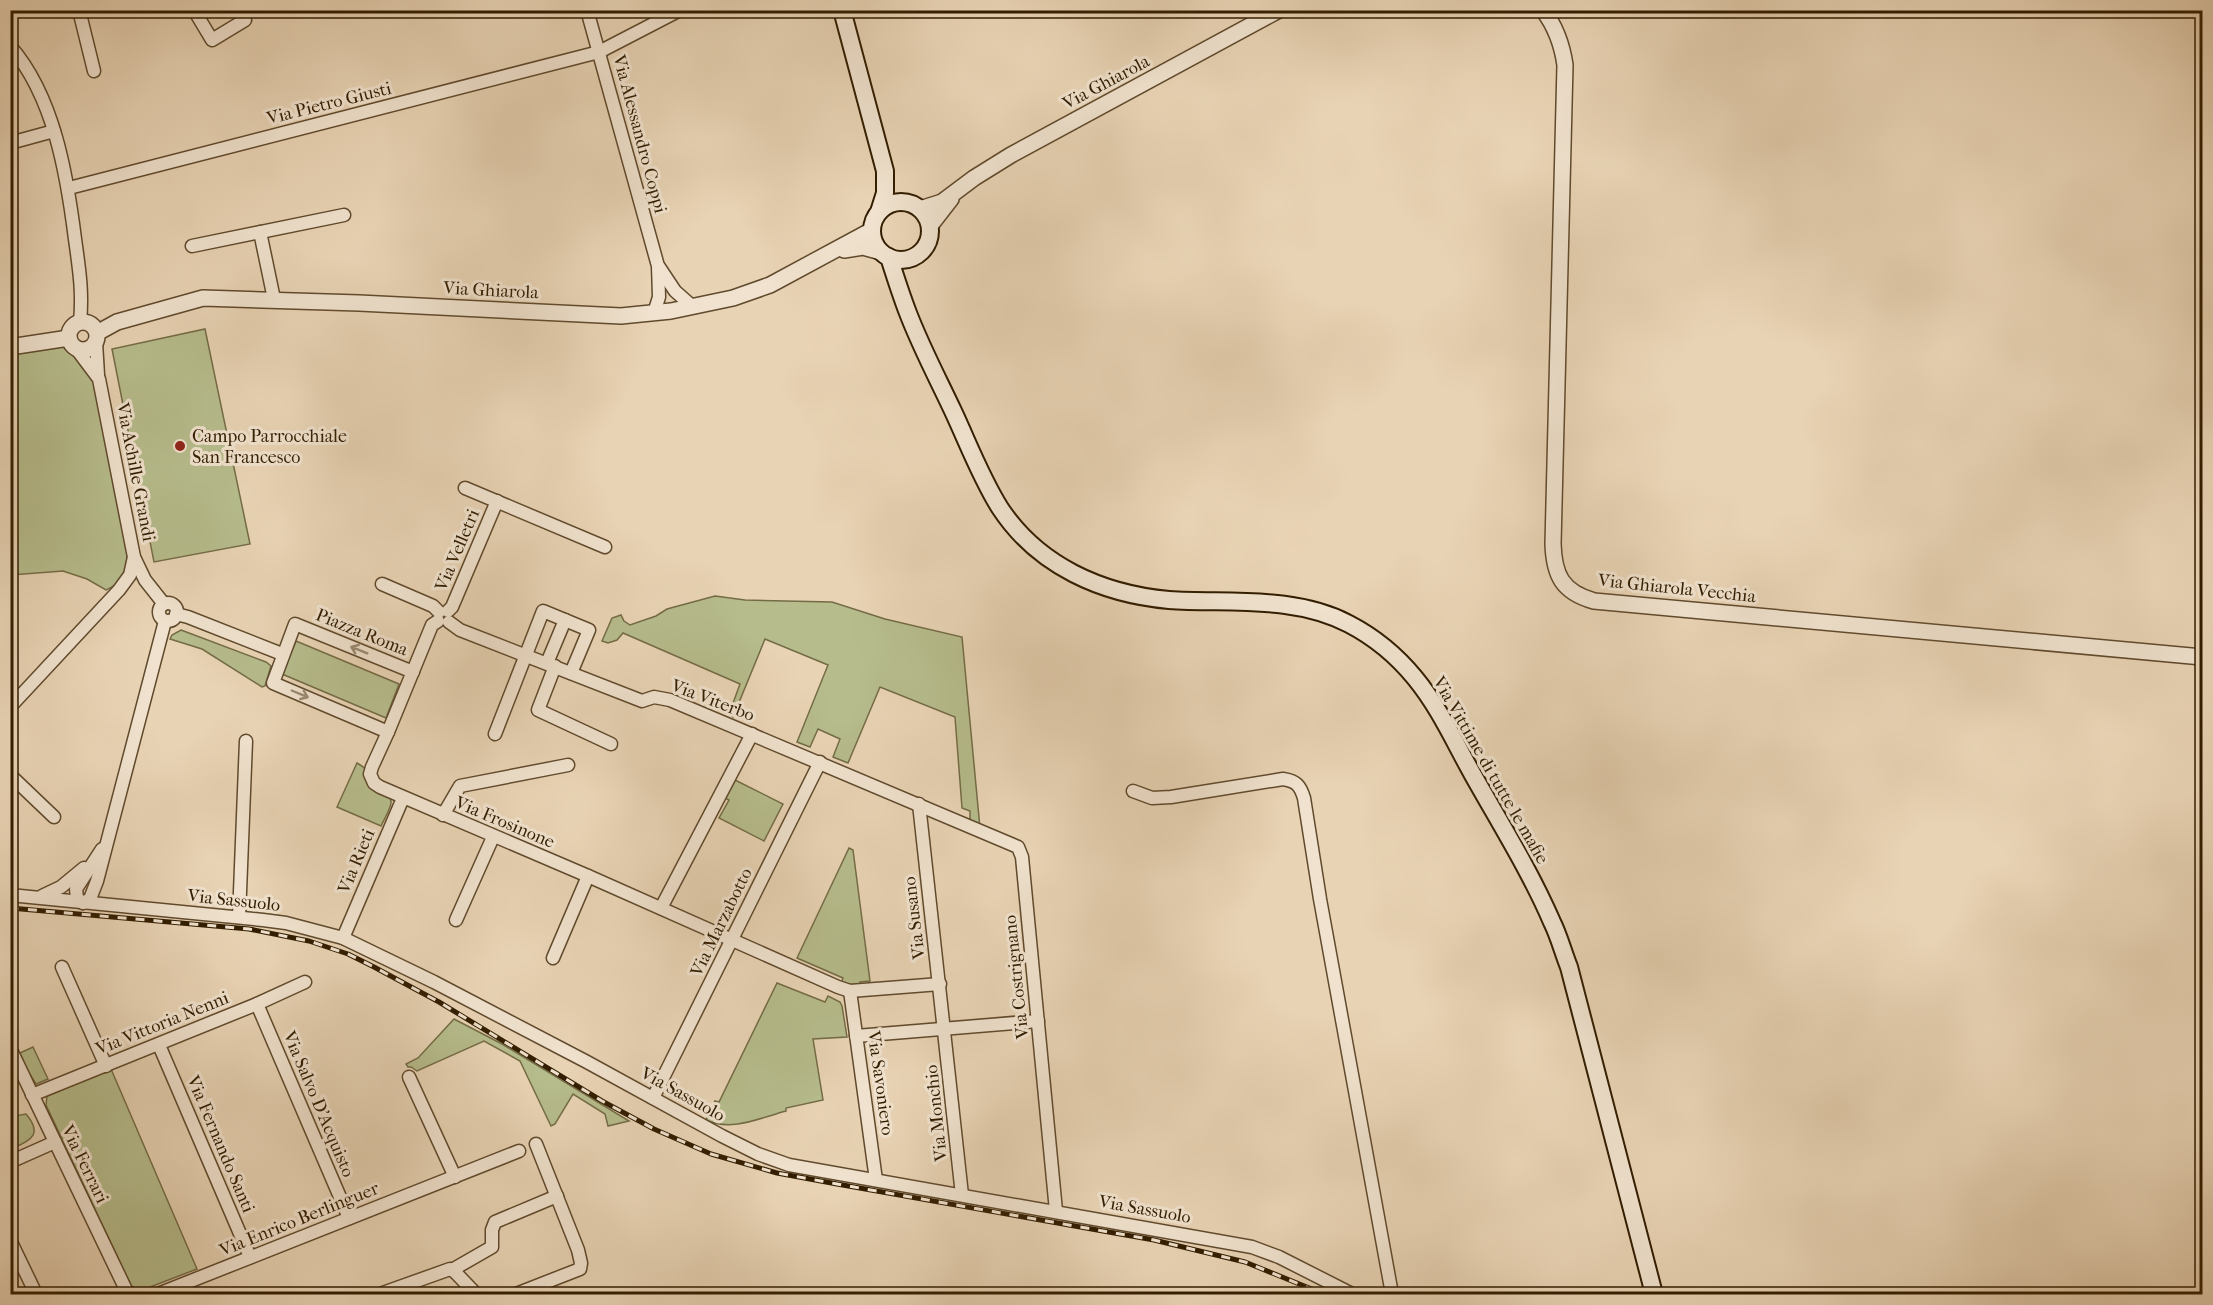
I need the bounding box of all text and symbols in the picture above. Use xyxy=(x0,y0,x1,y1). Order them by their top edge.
street label: Via Ghiarola xyxy=(1058,50,1154,115)
street label: Via Alessandro Coppi xyxy=(608,52,671,216)
street label: Via Pietro Giusti xyxy=(264,78,394,129)
street label: Via Ghiarola xyxy=(442,277,540,304)
street label: Via Achille Grandi xyxy=(112,400,159,544)
place label: Campo Parrocchiale San Francesco xyxy=(192,426,347,468)
marker: Campo Parrocchiale San Francesco xyxy=(173,439,187,453)
street label: Via Velletri xyxy=(430,506,484,595)
street label: Via Ghiarola Vecchia xyxy=(1596,570,1758,607)
street label: Piazza Roma xyxy=(313,604,412,661)
one-way arrow xyxy=(350,644,369,655)
street label: Via Vittime di tutte le mafie xyxy=(1428,672,1553,868)
street label: Via Viterbo xyxy=(667,675,757,726)
one-way arrow xyxy=(290,689,308,700)
street label: Via Frosinone xyxy=(451,792,558,853)
street label: Via Rieti xyxy=(333,825,380,898)
street label: Via Marzabotto xyxy=(686,864,757,981)
street label: Via Susano xyxy=(899,875,930,961)
street label: Via Sassuolo xyxy=(186,885,281,916)
street label: Via Costrignano xyxy=(1000,914,1034,1041)
street label: Via Vittoria Nenni xyxy=(92,987,232,1060)
street label: Via Salvo D'Acquisto xyxy=(278,1027,359,1180)
street label: Via Savoniero xyxy=(863,1028,898,1137)
street label: Via Sassuolo xyxy=(636,1062,729,1126)
street label: Via Monchio xyxy=(921,1064,952,1163)
street label: Via Fernando Santi xyxy=(182,1072,259,1217)
street label: Via Ferrari xyxy=(56,1121,113,1207)
street label: Via Enrico Berlinguer xyxy=(216,1178,382,1261)
street label: Via Sassuolo xyxy=(1096,1191,1193,1228)

